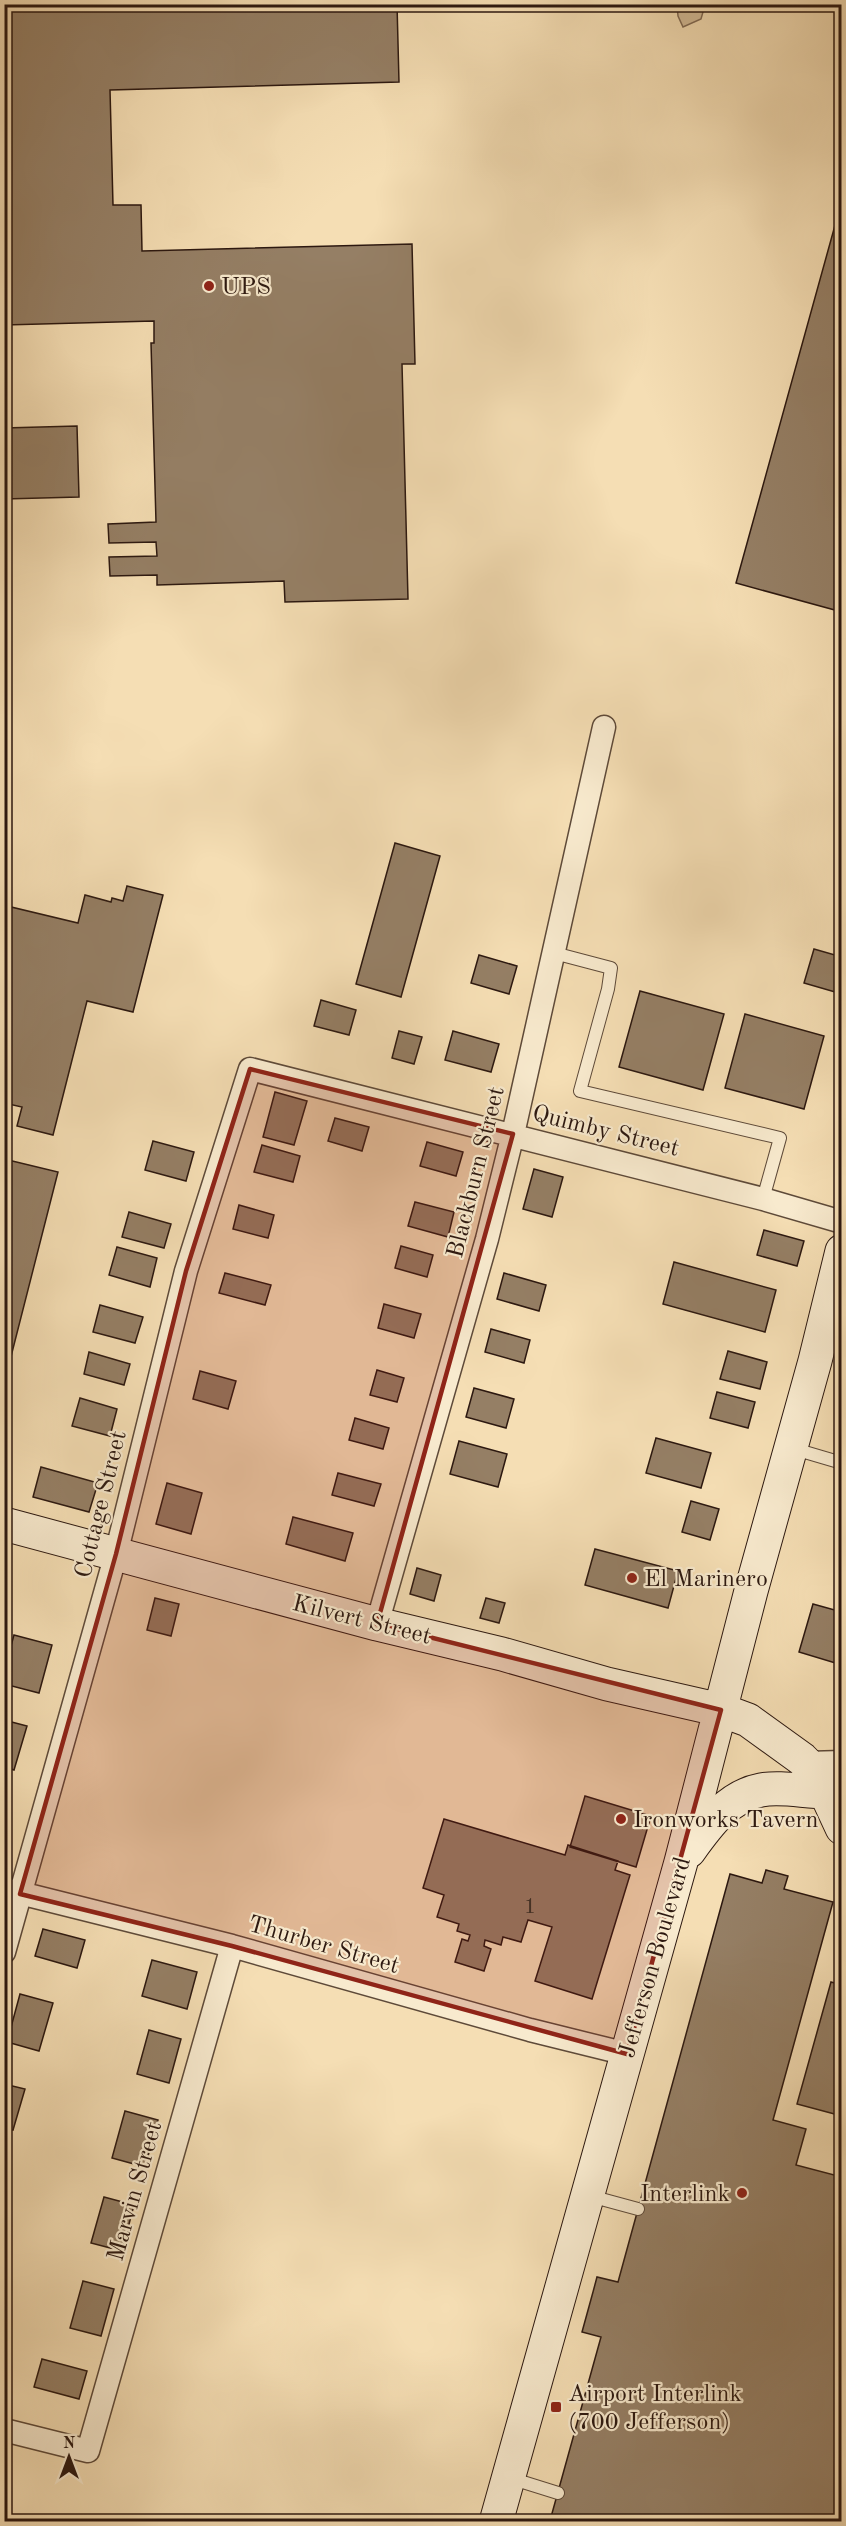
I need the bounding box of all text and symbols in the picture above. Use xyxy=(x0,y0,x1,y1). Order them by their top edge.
place label: UPS xyxy=(221,276,271,300)
marker: UPS xyxy=(202,279,216,293)
street label: Blackburn Street xyxy=(444,1084,510,1261)
street label: Quimby Street xyxy=(530,1102,681,1162)
street label: Cottage Street xyxy=(72,1428,132,1581)
place label: El Marinero xyxy=(644,1568,768,1592)
marker: El Marinero xyxy=(625,1571,639,1585)
street label: Kilvert Street xyxy=(290,1592,433,1650)
place label: Ironworks Tavern xyxy=(633,1809,818,1833)
marker: Ironworks Tavern xyxy=(614,1812,628,1826)
street label: Jefferson Boulevard xyxy=(616,1854,696,2061)
house number: 1 xyxy=(524,1897,536,1918)
street label: Thurber Street xyxy=(245,1913,402,1979)
street label: Marvin Street xyxy=(105,2119,167,2264)
place label: Interlink xyxy=(640,2183,730,2207)
marker: Interlink xyxy=(735,2186,749,2200)
place label: Airport Interlink (700 Jefferson) xyxy=(568,2383,742,2435)
marker: Airport Interlink (700 Jefferson) xyxy=(549,2400,563,2414)
north arrow xyxy=(39,2427,99,2487)
text: N xyxy=(63,2436,76,2452)

